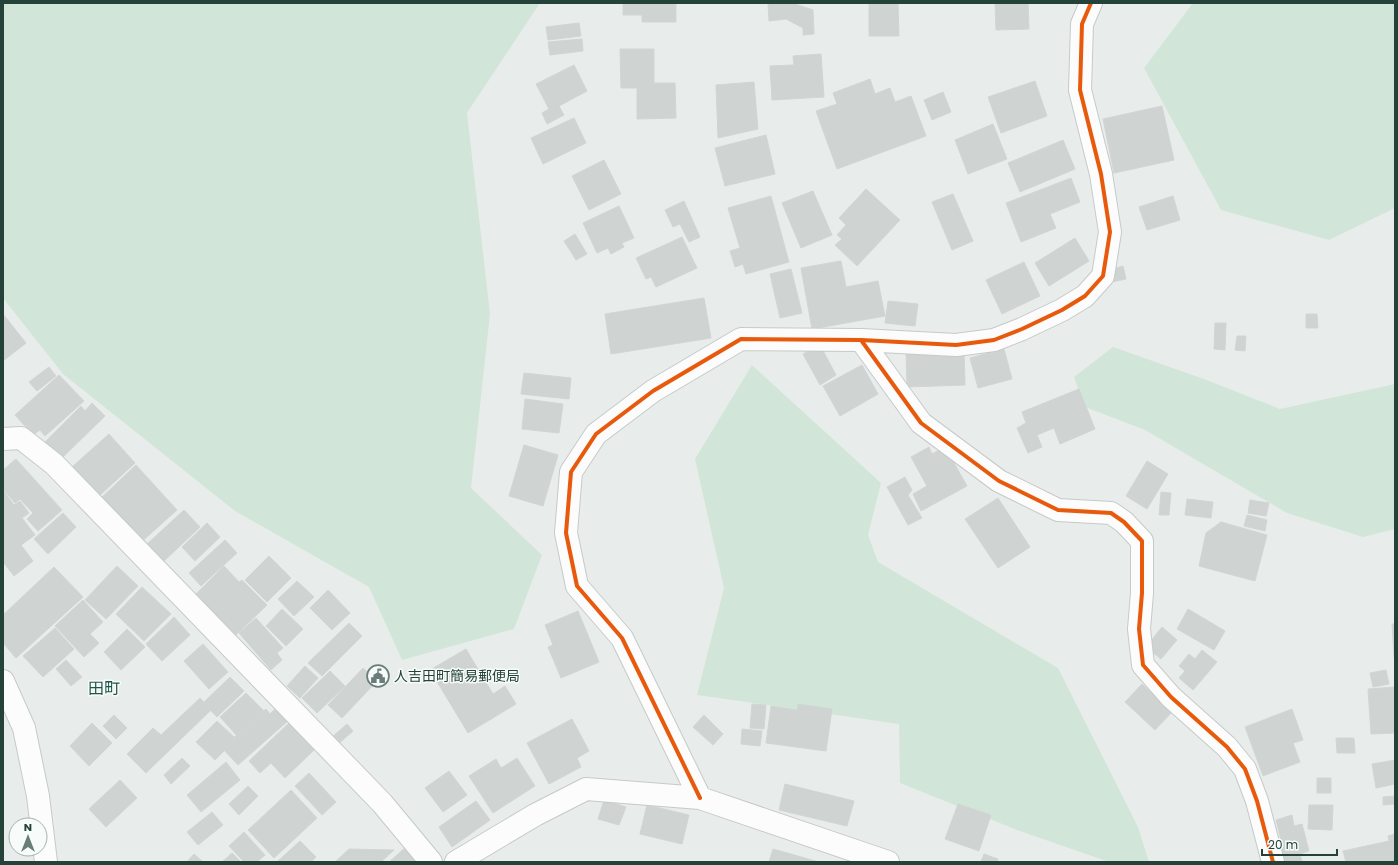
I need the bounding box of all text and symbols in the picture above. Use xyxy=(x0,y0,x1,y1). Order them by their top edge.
public building icon: 人吉田町簡易郵便局 xyxy=(365,663,391,689)
place label: 人吉田町簡易郵便局 xyxy=(394,666,520,686)
district label: 田町 xyxy=(88,677,120,700)
north arrow xyxy=(8,817,48,857)
text: N xyxy=(24,819,32,835)
scale bar xyxy=(1262,831,1337,857)
text: 20 m xyxy=(1268,836,1298,853)

